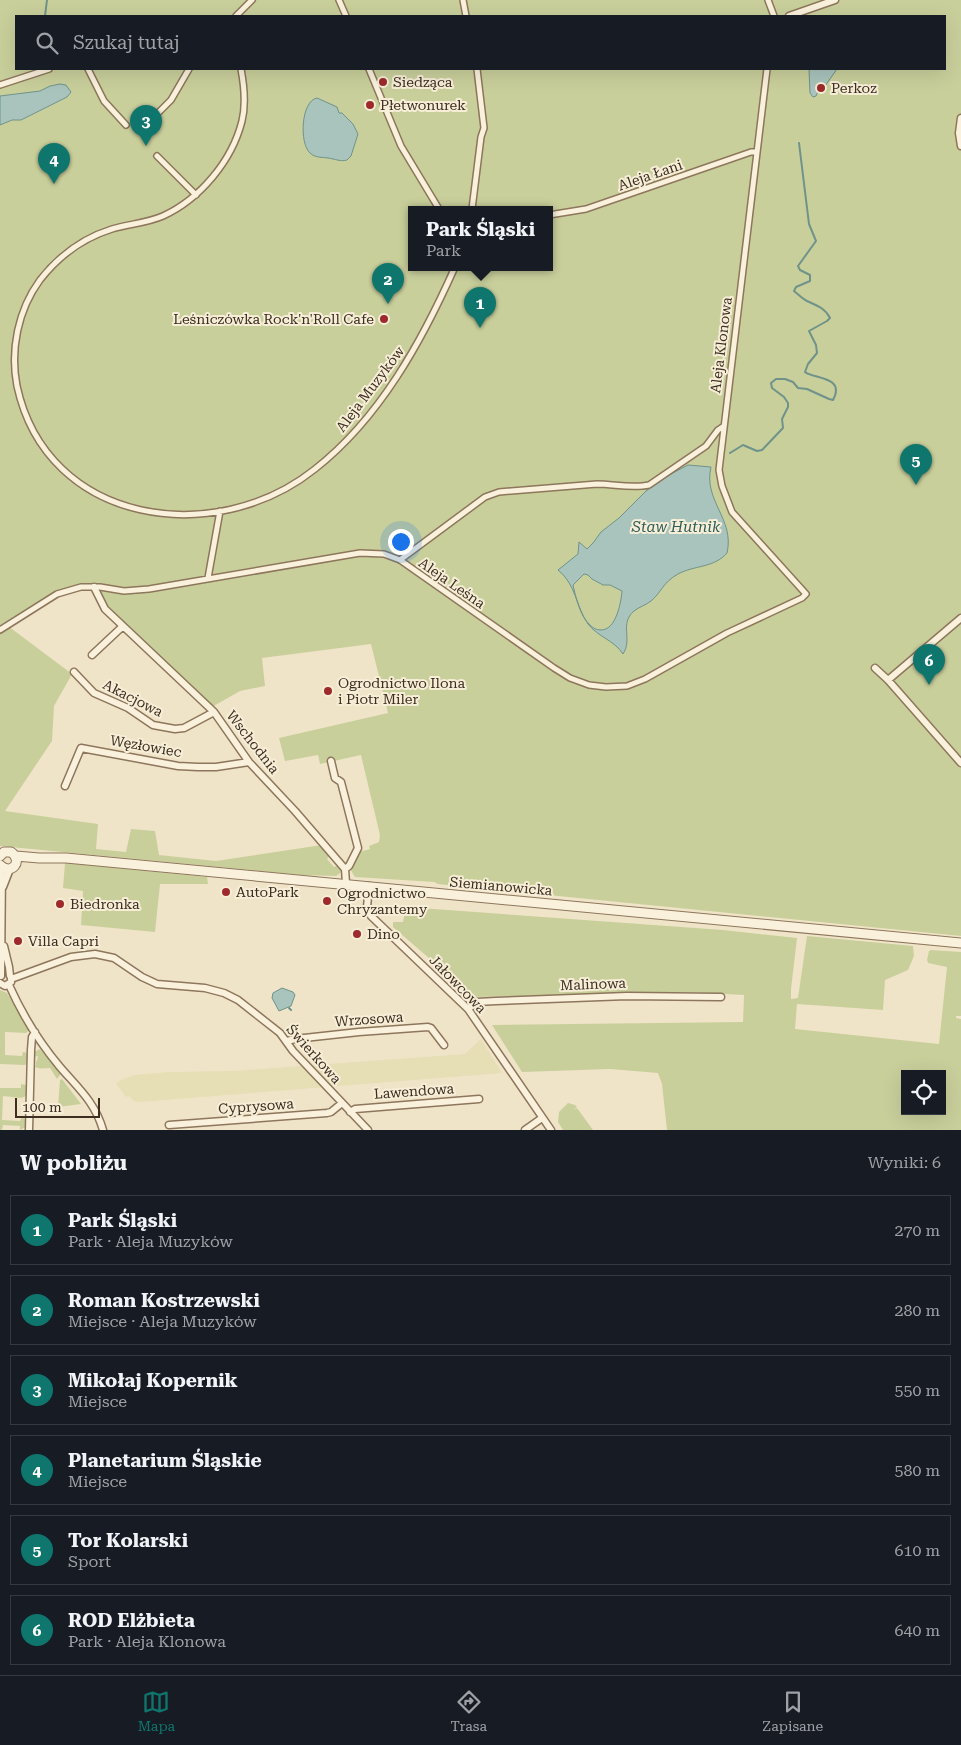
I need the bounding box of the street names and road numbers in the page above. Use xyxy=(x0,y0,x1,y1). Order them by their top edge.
street label: Aleja Łani xyxy=(616,156,685,193)
street label: Aleja Klonowa xyxy=(707,296,735,394)
street label: Aleja Muzyków xyxy=(333,343,408,435)
street label: Aleja Leśna xyxy=(416,554,488,612)
street label: Akacjowa xyxy=(100,676,166,720)
street label: Wschodnia xyxy=(223,707,283,777)
street label: Węzłowiec xyxy=(109,732,183,760)
street label: Siemianowicka xyxy=(449,874,553,898)
street label: Jałowcowa xyxy=(426,952,490,1017)
street label: Malinowa xyxy=(560,975,627,993)
street label: Wrzosowa xyxy=(334,1009,404,1029)
street label: Świerkowa xyxy=(283,1021,345,1087)
street label: Lawendowa xyxy=(373,1080,455,1102)
street label: Cyprysowa xyxy=(218,1095,295,1117)

